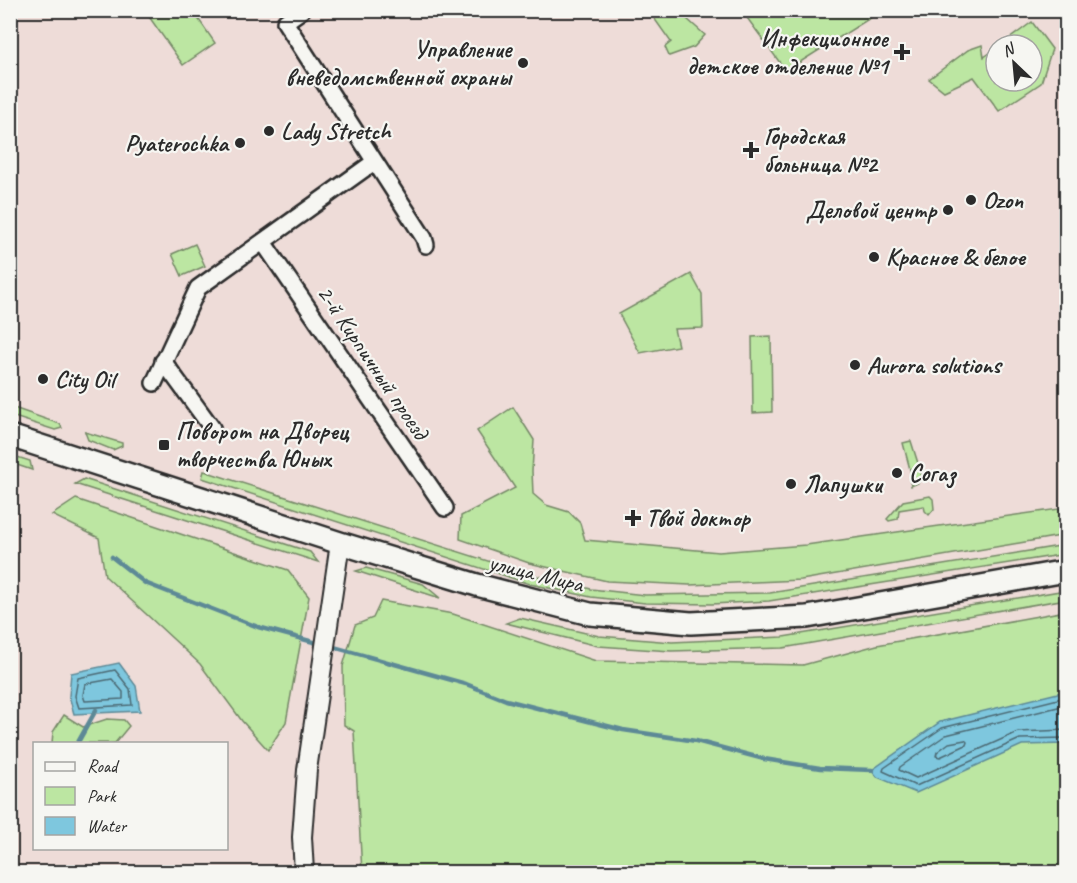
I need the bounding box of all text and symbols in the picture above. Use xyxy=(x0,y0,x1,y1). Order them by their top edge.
place label: Инфекционное детское отделение №1 xyxy=(687,23,891,81)
north arrow xyxy=(984,33,1044,93)
place label: Управление вневедомственной охраны xyxy=(285,34,513,92)
text: N xyxy=(999,38,1019,62)
marker: Инфекционное детское отделение №1 xyxy=(893,43,911,61)
marker: Управление вневедомственной охраны xyxy=(516,56,530,70)
place label: Lady Stretch xyxy=(281,116,392,146)
place label: Городская больница №2 xyxy=(764,121,879,179)
marker: Lady Stretch xyxy=(262,124,276,138)
place label: Pyaterochka xyxy=(125,128,230,158)
marker: Pyaterochka xyxy=(233,136,247,150)
marker: Городская больница №2 xyxy=(742,141,760,159)
place label: Ozon xyxy=(983,185,1024,215)
marker: Ozon xyxy=(964,193,978,207)
place label: Деловой центр xyxy=(806,195,938,225)
marker: Деловой центр xyxy=(941,203,955,217)
place label: Красное & белое xyxy=(886,242,1027,272)
marker: Красное & белое xyxy=(867,250,881,264)
street label: 2-й Кирпичный проезд xyxy=(310,279,437,447)
place label: Aurora solutions xyxy=(867,350,1003,380)
marker: Aurora solutions xyxy=(848,358,862,372)
place label: City Oil xyxy=(55,364,119,394)
marker: City Oil xyxy=(36,372,50,386)
place label: Поворот на Дворец творчества Юных xyxy=(176,416,350,474)
marker: Поворот на Дворец творчества Юных xyxy=(157,438,171,452)
place label: Согаз xyxy=(909,458,957,489)
marker: Согаз xyxy=(890,466,904,480)
place label: Лапушки xyxy=(803,469,885,499)
marker: Лапушки xyxy=(784,477,798,491)
place label: Твой доктор xyxy=(646,503,751,533)
marker: Твой доктор xyxy=(624,509,642,527)
street label: улица Мира xyxy=(484,546,588,600)
legend xyxy=(33,742,228,850)
text: Road xyxy=(87,755,120,777)
text: Park xyxy=(87,785,117,807)
text: Water xyxy=(87,815,128,837)

